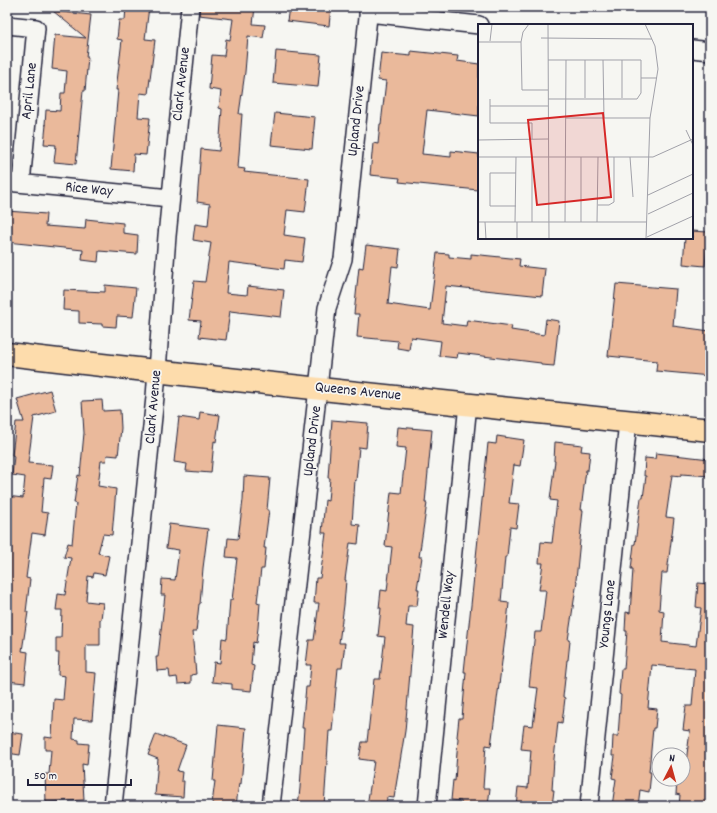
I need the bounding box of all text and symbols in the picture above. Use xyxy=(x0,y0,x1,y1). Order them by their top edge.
inset map xyxy=(478,24,693,239)
street label: Clark Avenue xyxy=(167,46,197,122)
street label: April Lane xyxy=(16,61,44,121)
street label: Upland Drive xyxy=(342,84,372,157)
street label: Rice Way xyxy=(64,177,115,204)
street label: Clark Avenue xyxy=(140,369,168,445)
street label: Queens Avenue xyxy=(314,377,402,407)
street label: Upland Drive xyxy=(298,404,328,478)
street label: Wendell Way xyxy=(433,569,462,640)
street label: Youngs Lane xyxy=(593,578,623,649)
north arrow xyxy=(651,747,691,787)
text: N xyxy=(668,751,676,767)
scale bar xyxy=(28,761,131,787)
text: 50 m xyxy=(34,768,57,785)

